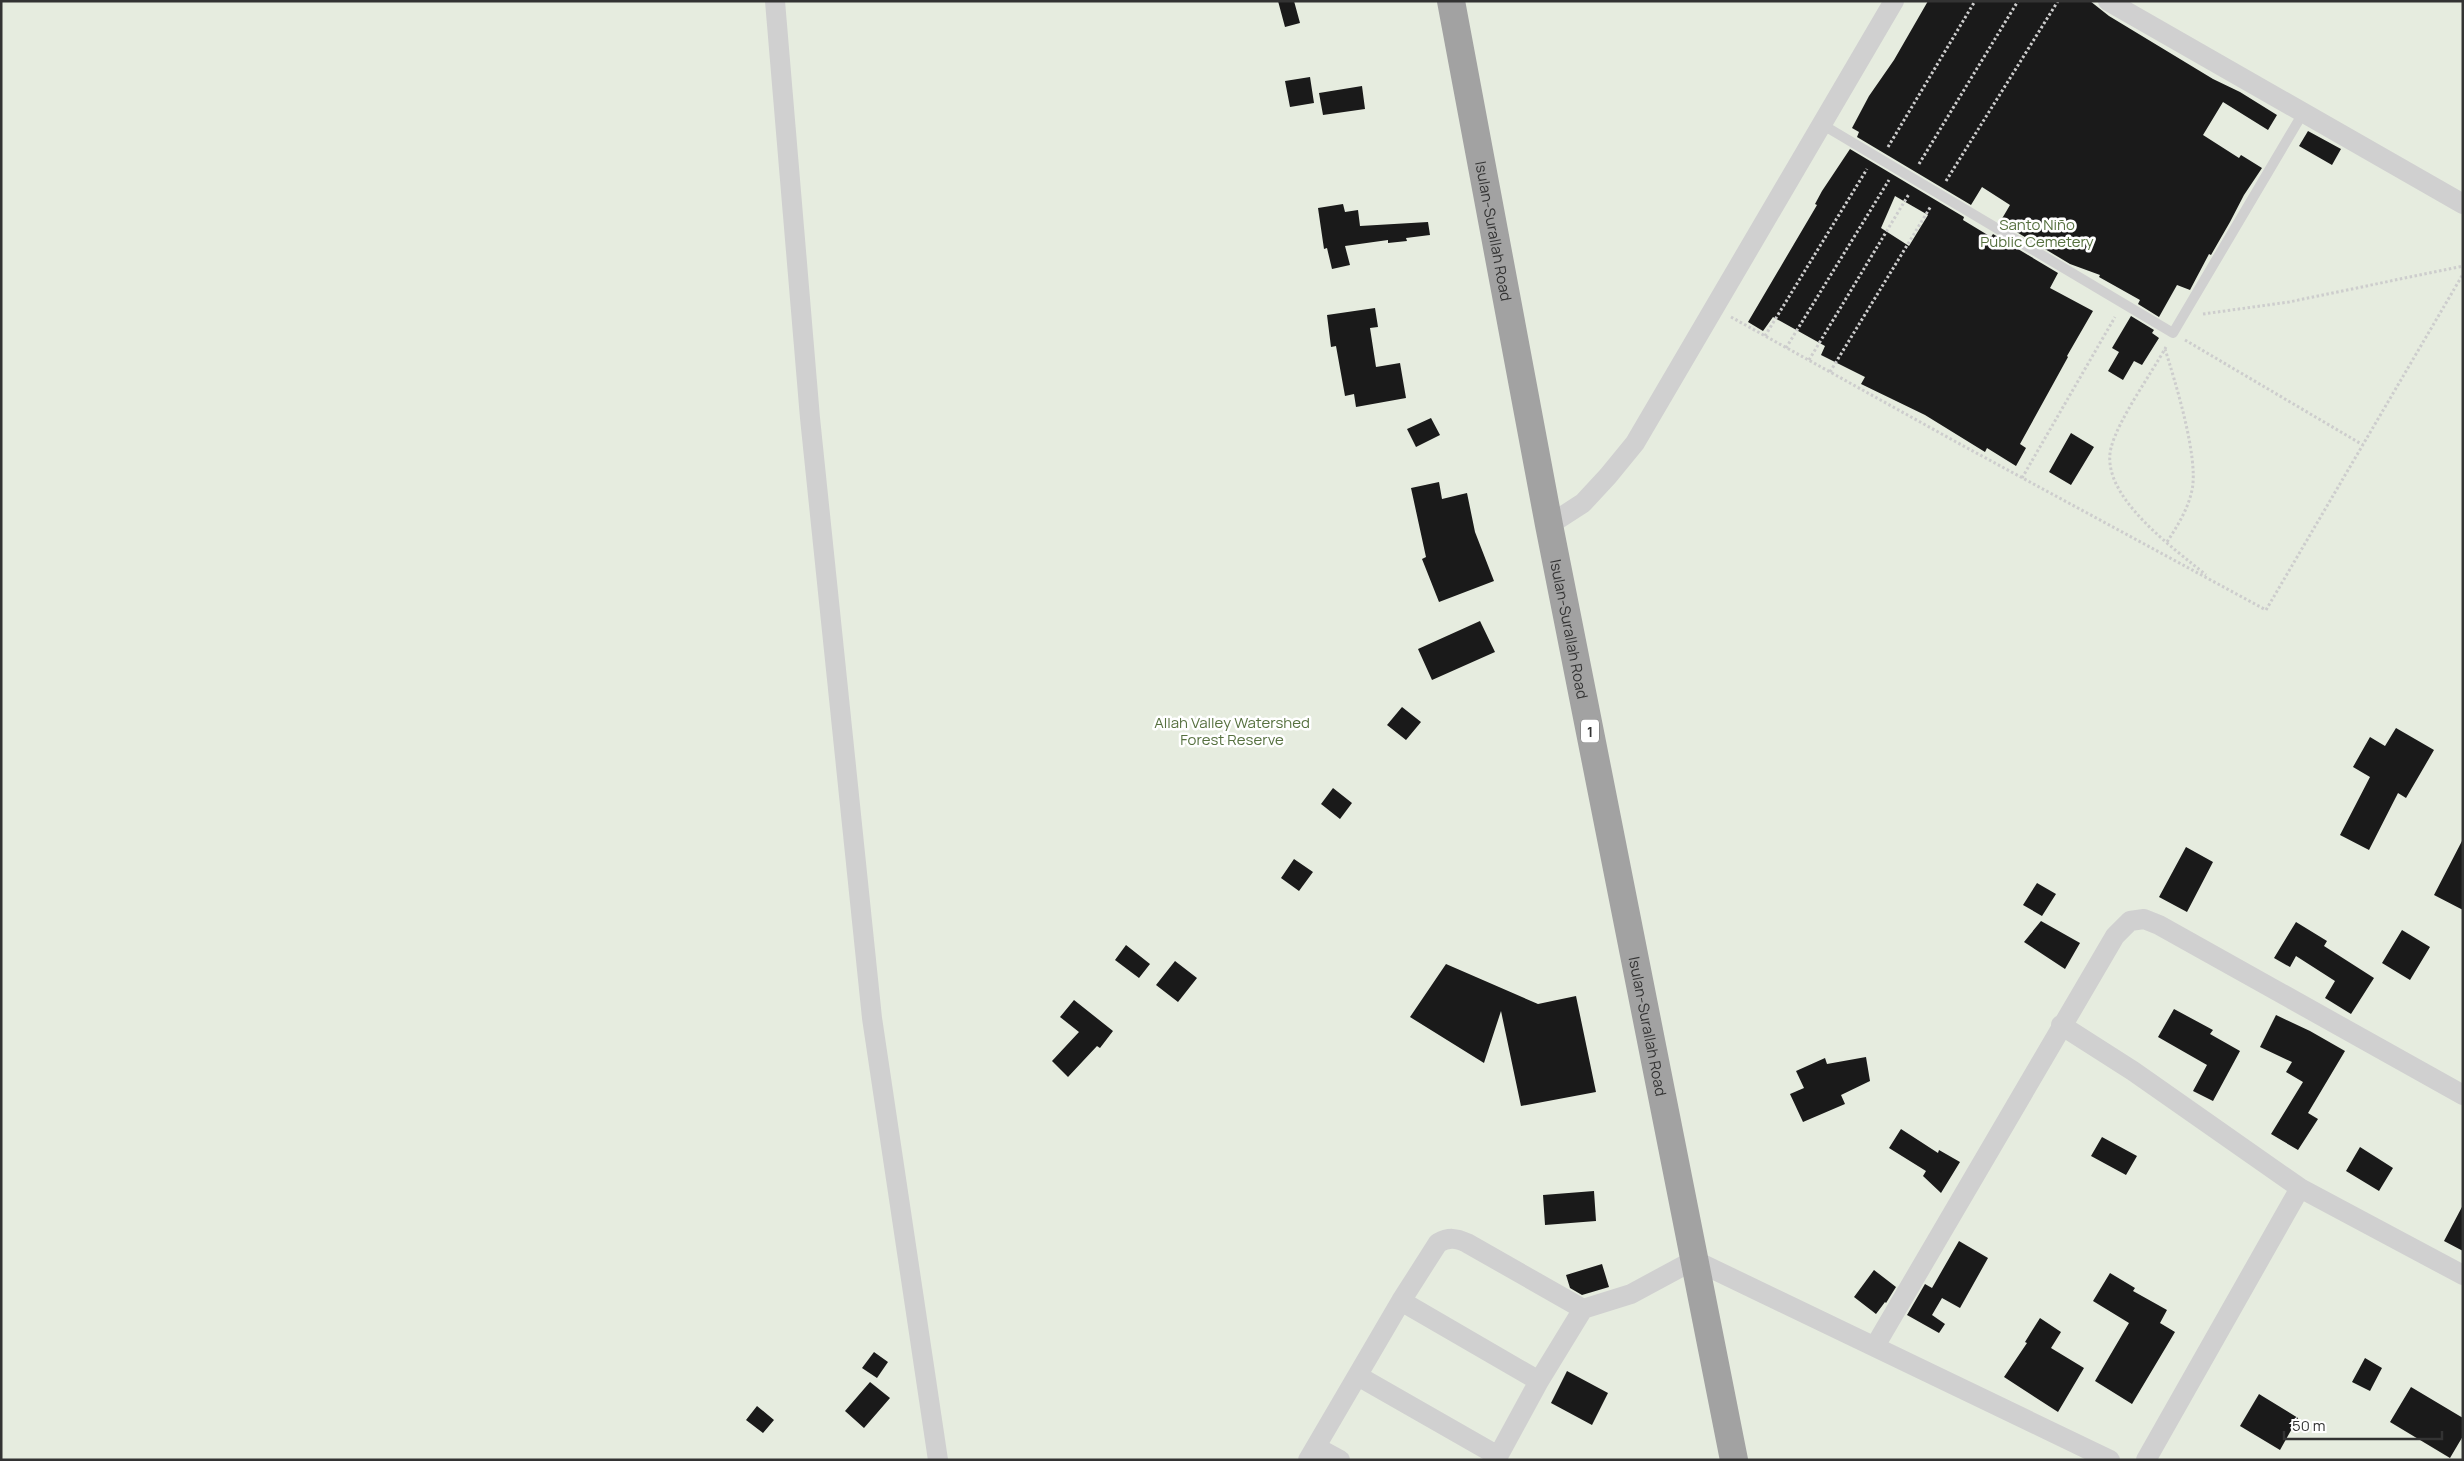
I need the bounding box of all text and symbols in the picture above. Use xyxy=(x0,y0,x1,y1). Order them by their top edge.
street label: Isulan-Surallah Road xyxy=(1471,159,1517,303)
park label: Santo Niño Public Cemetery xyxy=(1980,214,2094,252)
street label: Isulan-Surallah Road xyxy=(1545,557,1594,701)
park label: Allah Valley Watershed Forest Reserve xyxy=(1154,712,1310,750)
road number: 1 xyxy=(1581,719,1599,742)
street label: Isulan-Surallah Road xyxy=(1624,955,1672,1098)
scale bar xyxy=(2284,1408,2442,1440)
text: 50 m xyxy=(2292,1415,2326,1436)

